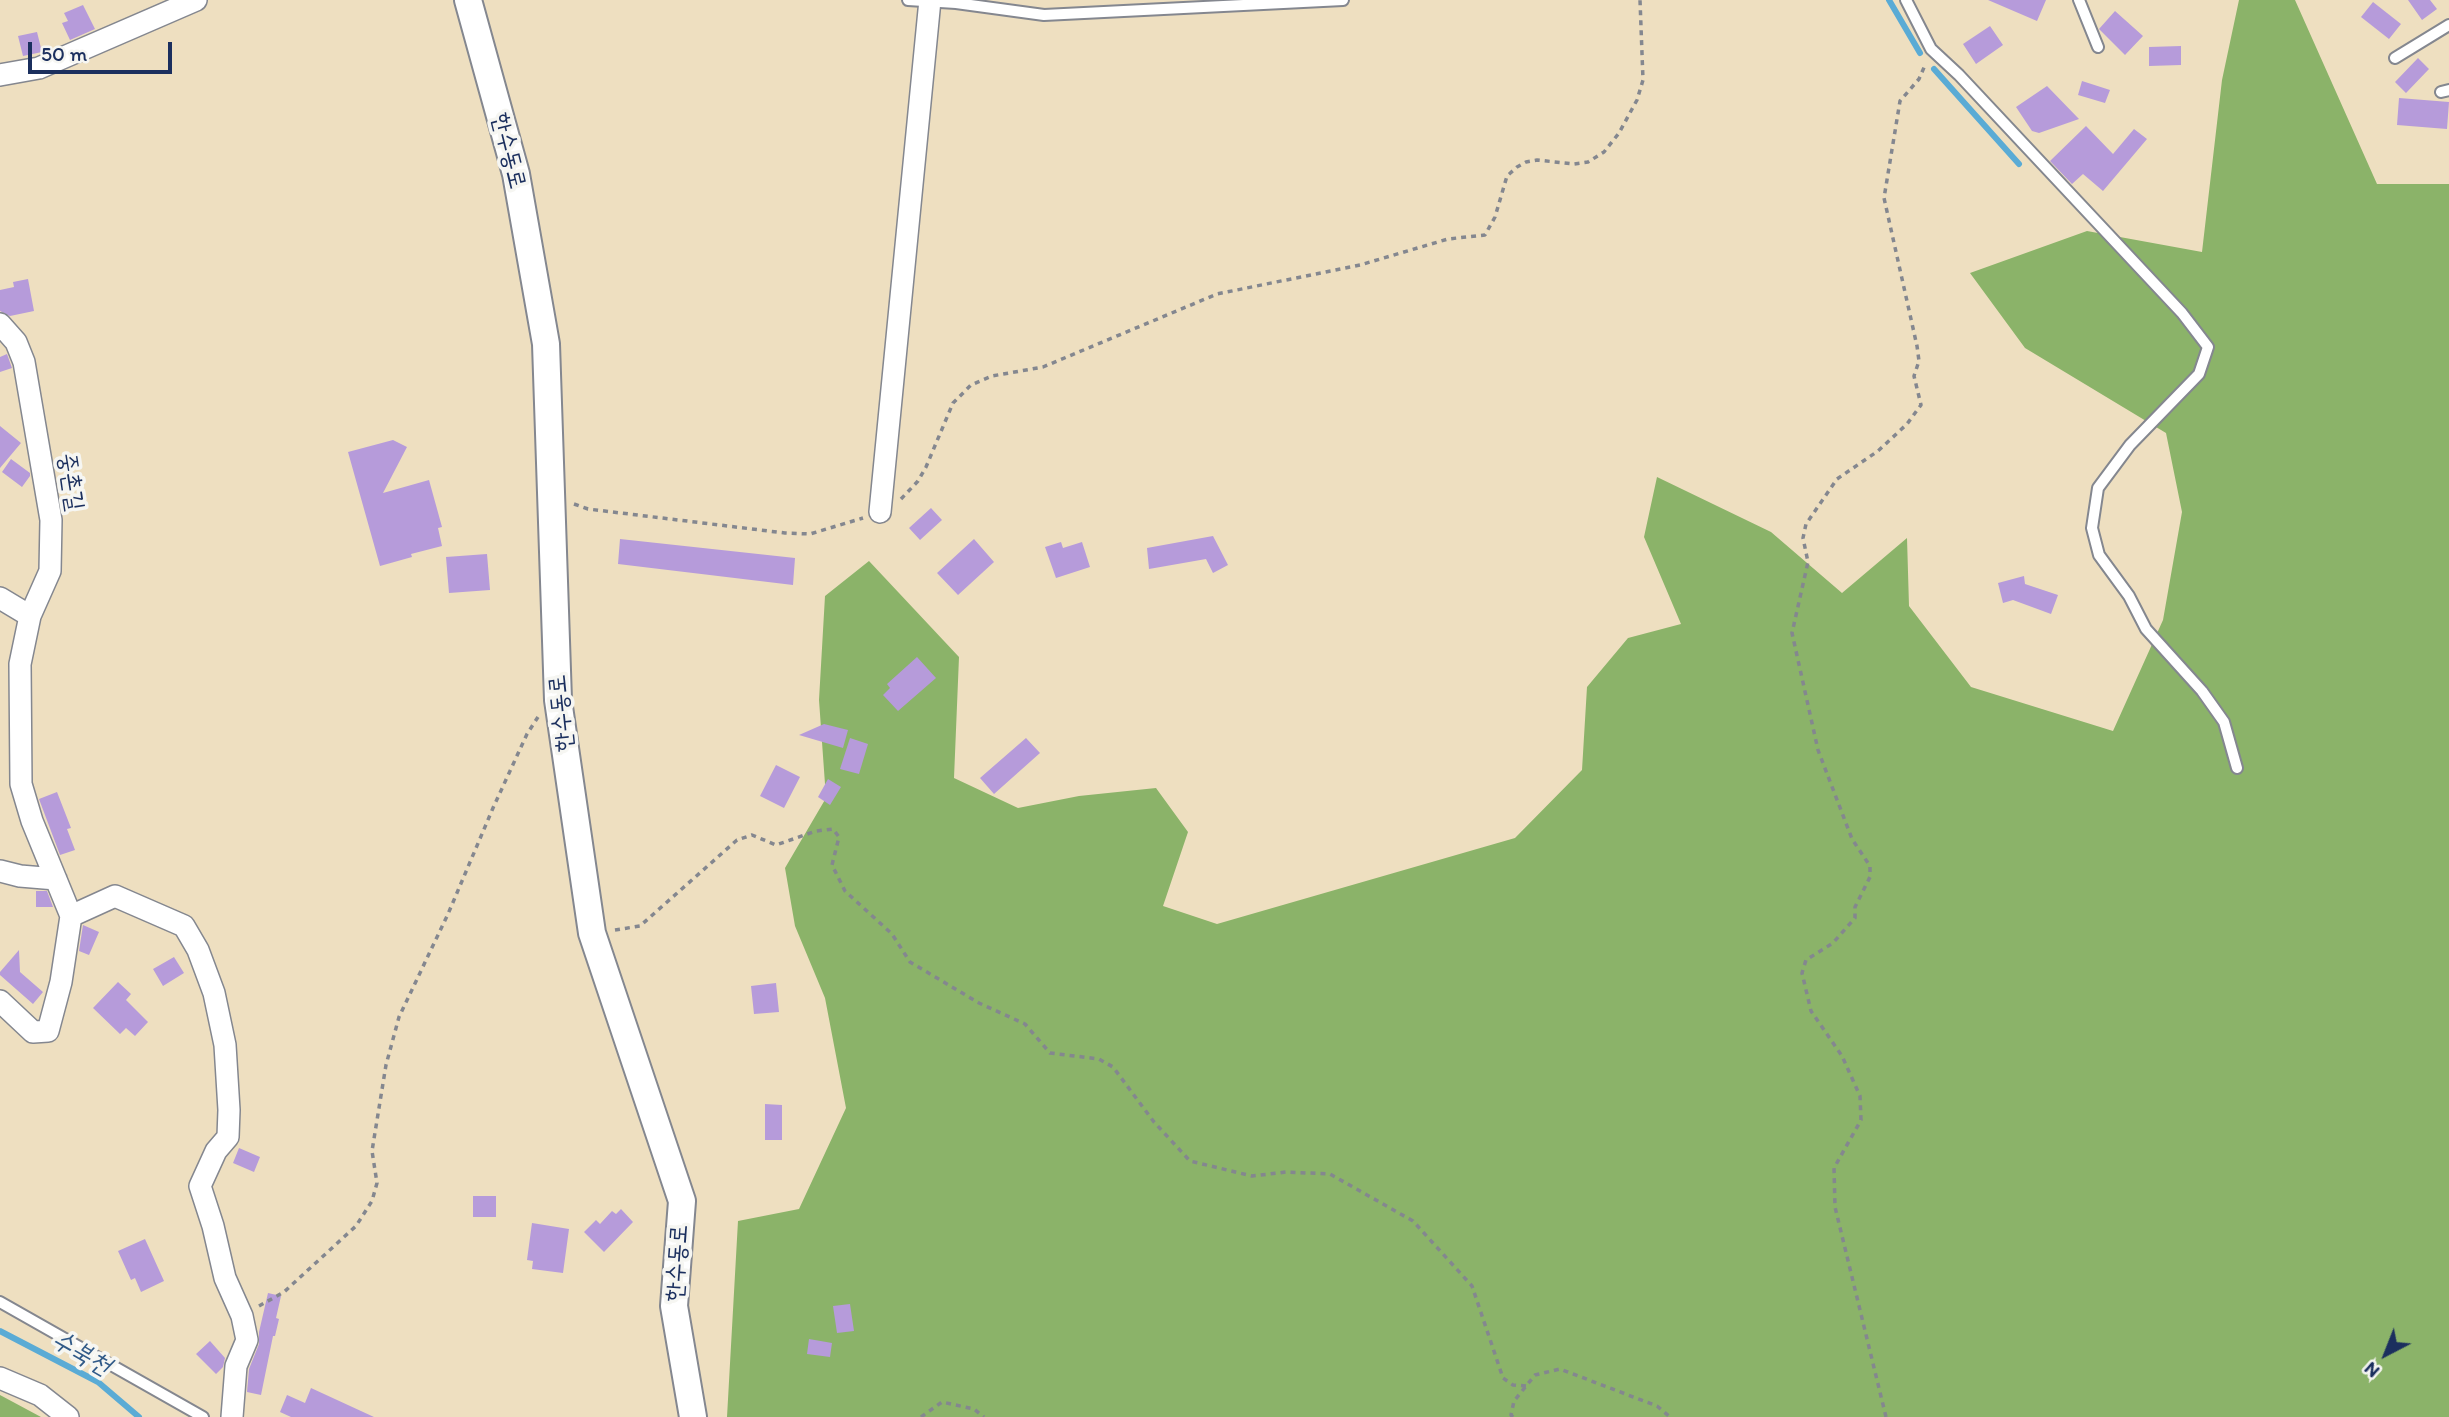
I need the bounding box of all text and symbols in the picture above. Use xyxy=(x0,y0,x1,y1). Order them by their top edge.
scale bar xyxy=(32,28,175,72)
text: 50 m xyxy=(41,41,87,66)
street label: 한수동로 xyxy=(485,110,531,192)
street label: 중촌길 xyxy=(51,451,89,513)
street label: 한수동로 xyxy=(544,673,580,753)
street label: 한수동로 xyxy=(661,1223,695,1303)
north arrow xyxy=(2351,1319,2421,1389)
water label: 수북천 xyxy=(46,1325,116,1383)
text: N xyxy=(2359,1357,2384,1383)

